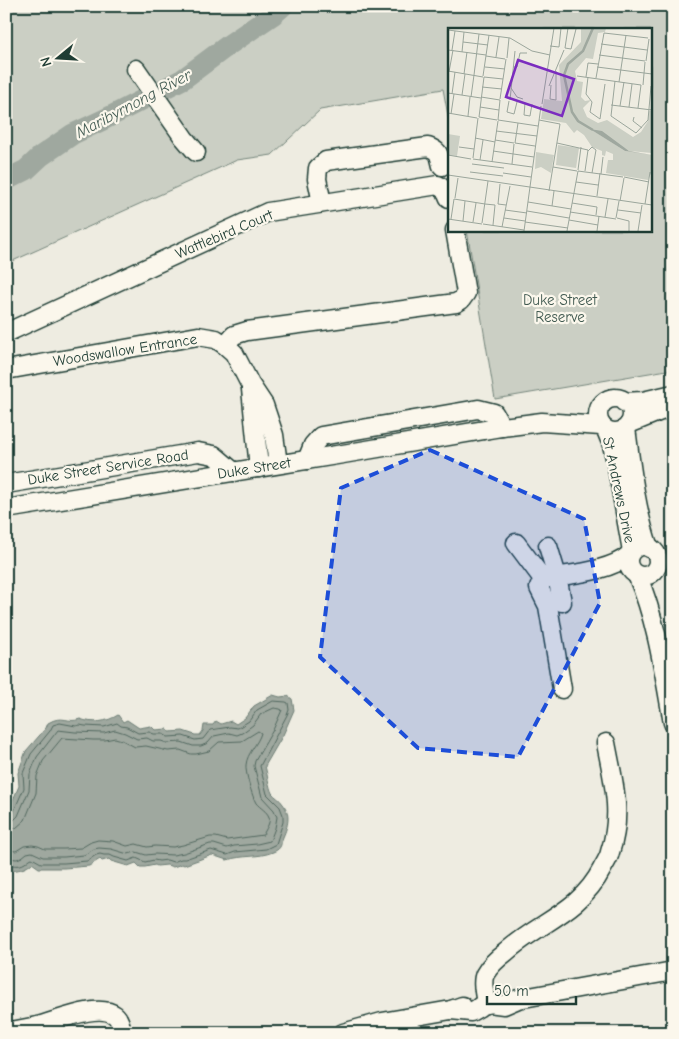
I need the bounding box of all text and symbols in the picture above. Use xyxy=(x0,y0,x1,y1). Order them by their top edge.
inset map xyxy=(448,28,652,231)
north arrow xyxy=(32,32,82,82)
text: N xyxy=(37,55,56,69)
water label: Maribyrnong River xyxy=(72,66,195,142)
street label: Wattlebird Court xyxy=(173,205,276,263)
park label: Duke Street Reserve xyxy=(523,291,598,326)
street label: Woodswallow Entrance xyxy=(52,330,199,370)
street label: St Andrews Drive xyxy=(599,435,639,545)
street label: Duke Street Service Road xyxy=(26,445,190,489)
street label: Duke Street xyxy=(216,453,293,483)
scale bar xyxy=(487,974,575,1006)
text: 50 m xyxy=(494,982,529,1000)

